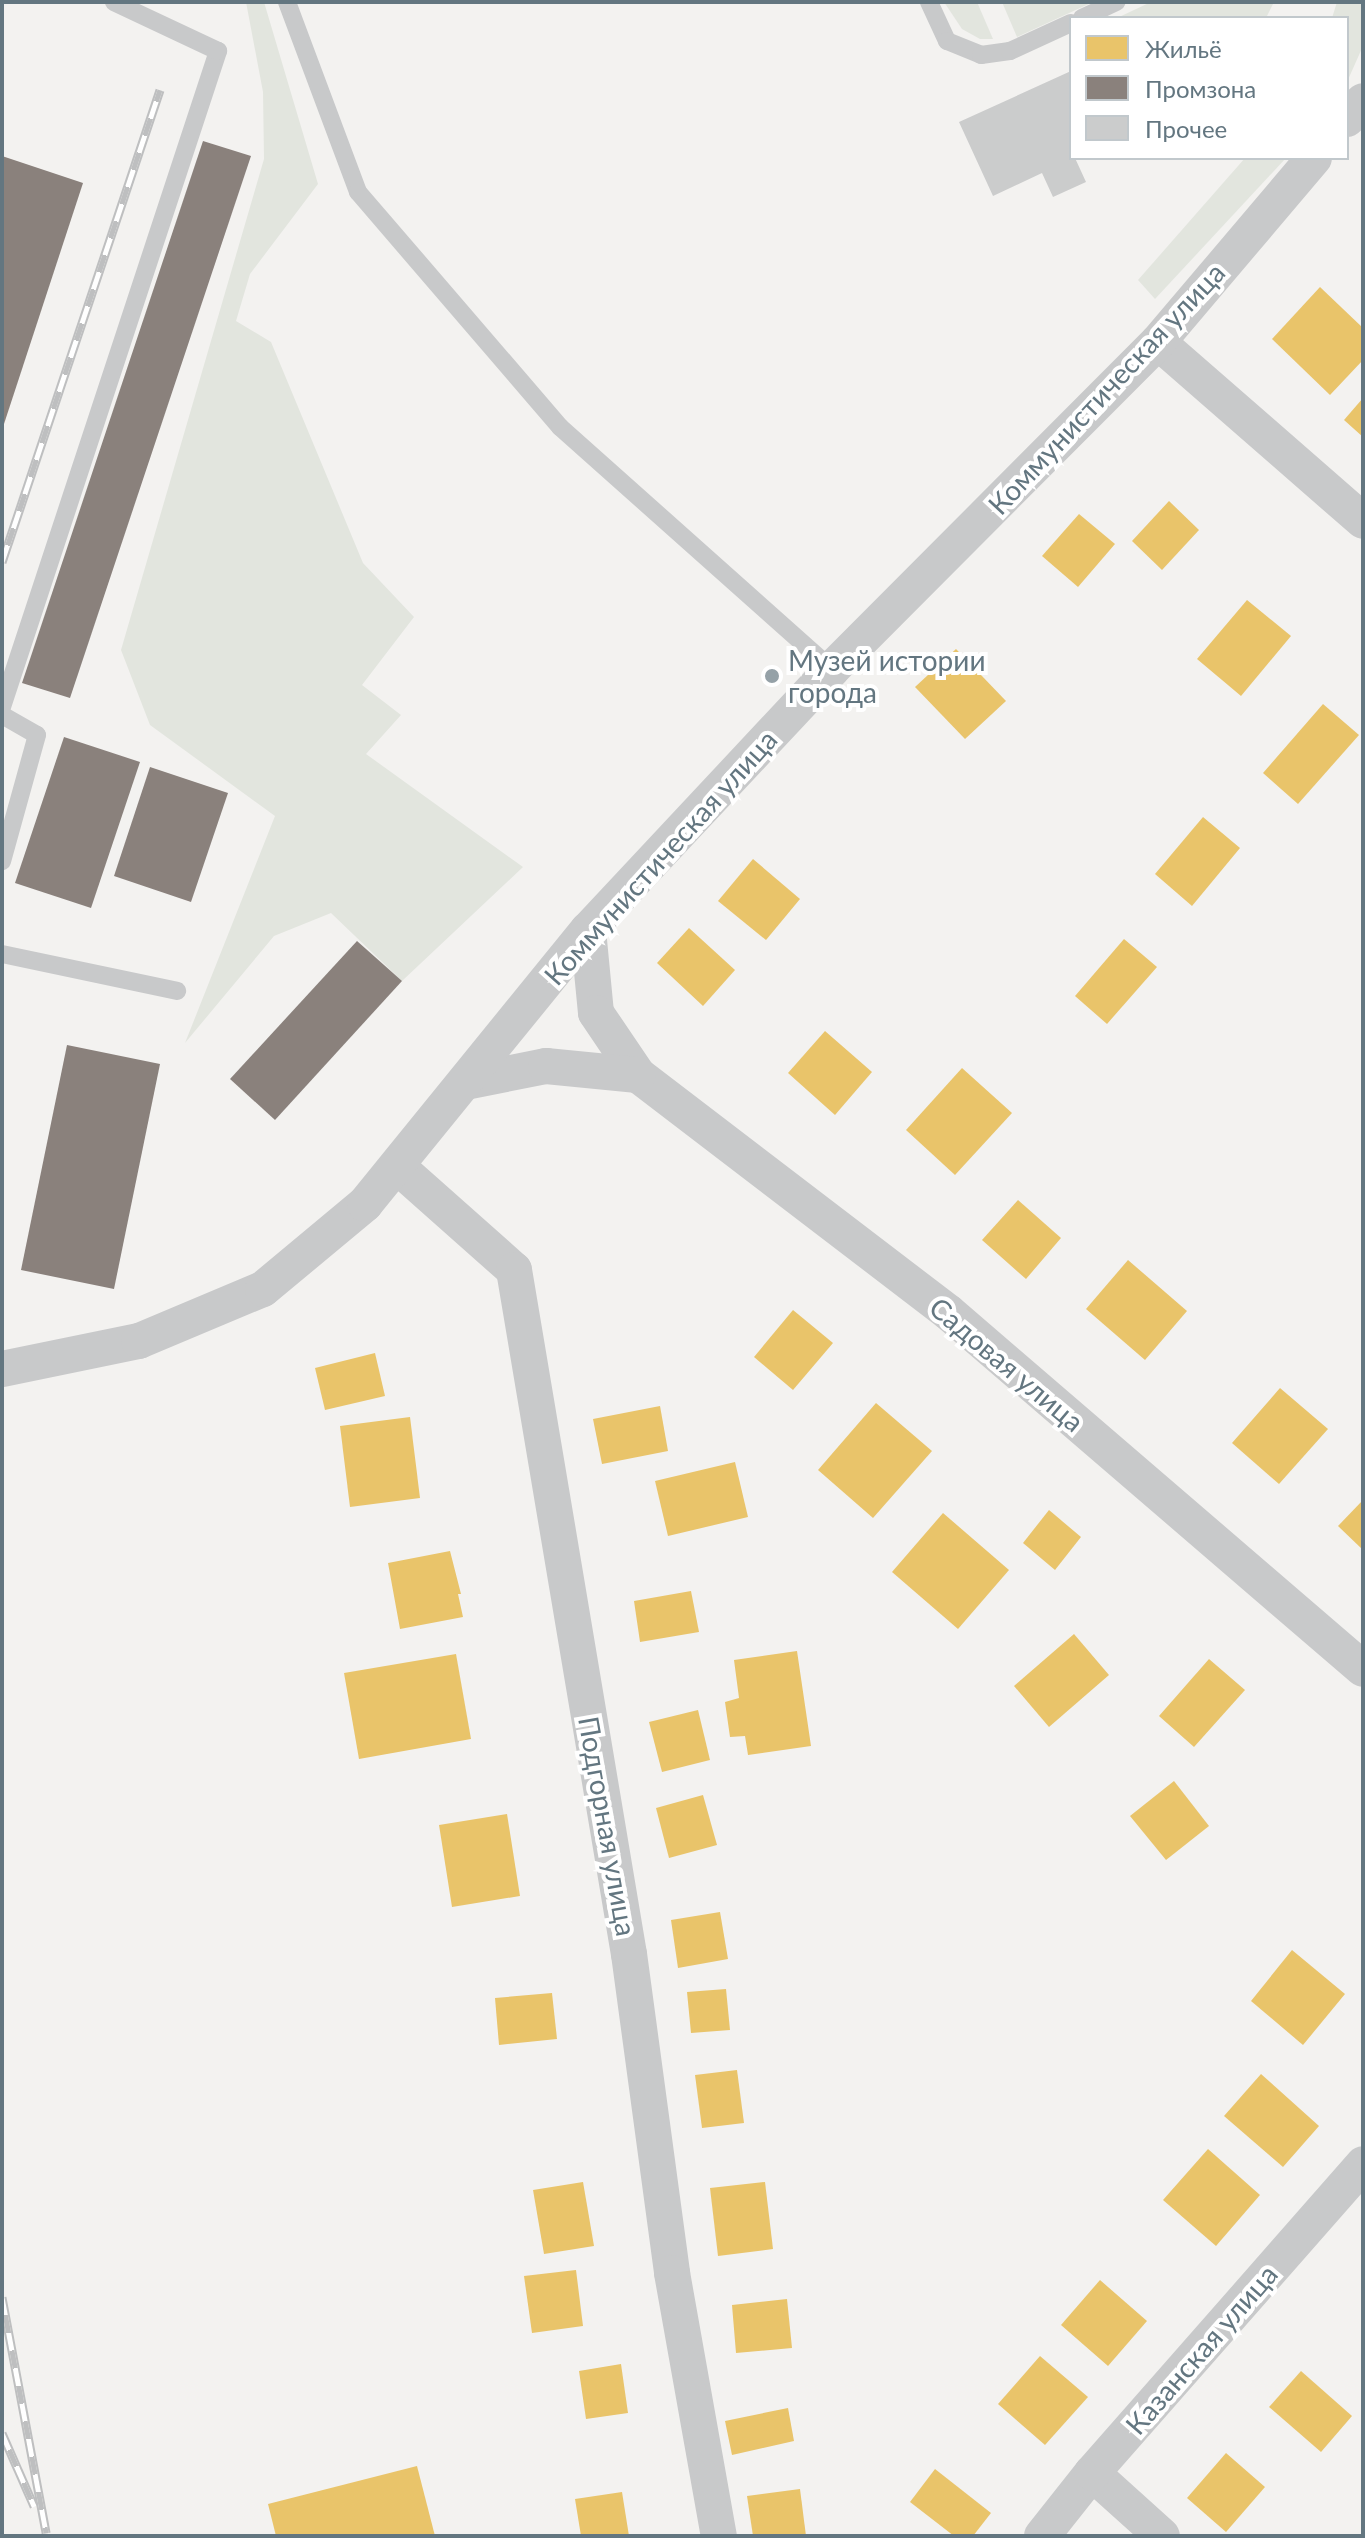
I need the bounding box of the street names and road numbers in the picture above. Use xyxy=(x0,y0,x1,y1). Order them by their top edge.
street label: Коммунистическая улица xyxy=(981,255,1231,521)
street label: Коммунистическая улица xyxy=(537,723,783,991)
street label: Садовая улица xyxy=(923,1290,1091,1438)
street label: Подгорная улица xyxy=(572,1714,644,1938)
street label: Казанская улица xyxy=(1118,2257,1284,2441)

